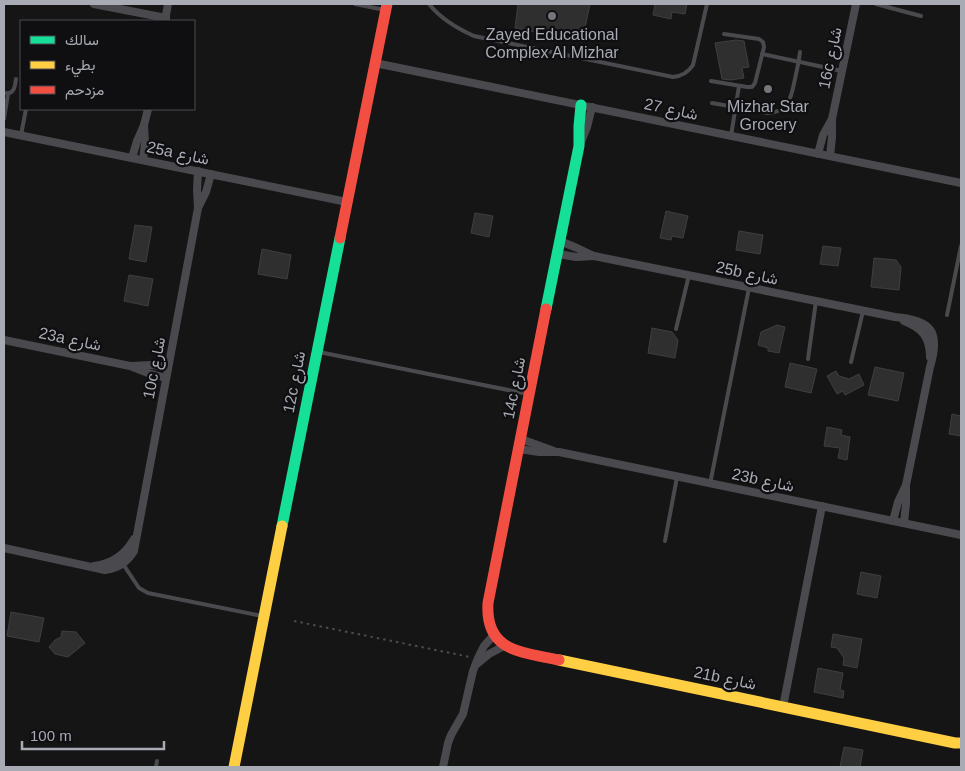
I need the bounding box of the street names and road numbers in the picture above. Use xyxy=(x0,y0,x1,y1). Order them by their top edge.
street label: 16c شارع xyxy=(815,26,848,91)
street label: شارع 27 xyxy=(642,95,699,126)
street label: 25a شارع xyxy=(145,138,211,171)
street label: 25b شارع xyxy=(714,258,780,291)
street label: 23a شارع xyxy=(37,324,103,357)
street label: 10c شارع xyxy=(140,336,171,401)
street label: 12c شارع xyxy=(280,350,311,415)
street label: 14c شارع xyxy=(500,356,531,421)
street label: 23b شارع xyxy=(730,465,796,498)
street label: 21b شارع xyxy=(692,663,758,696)

